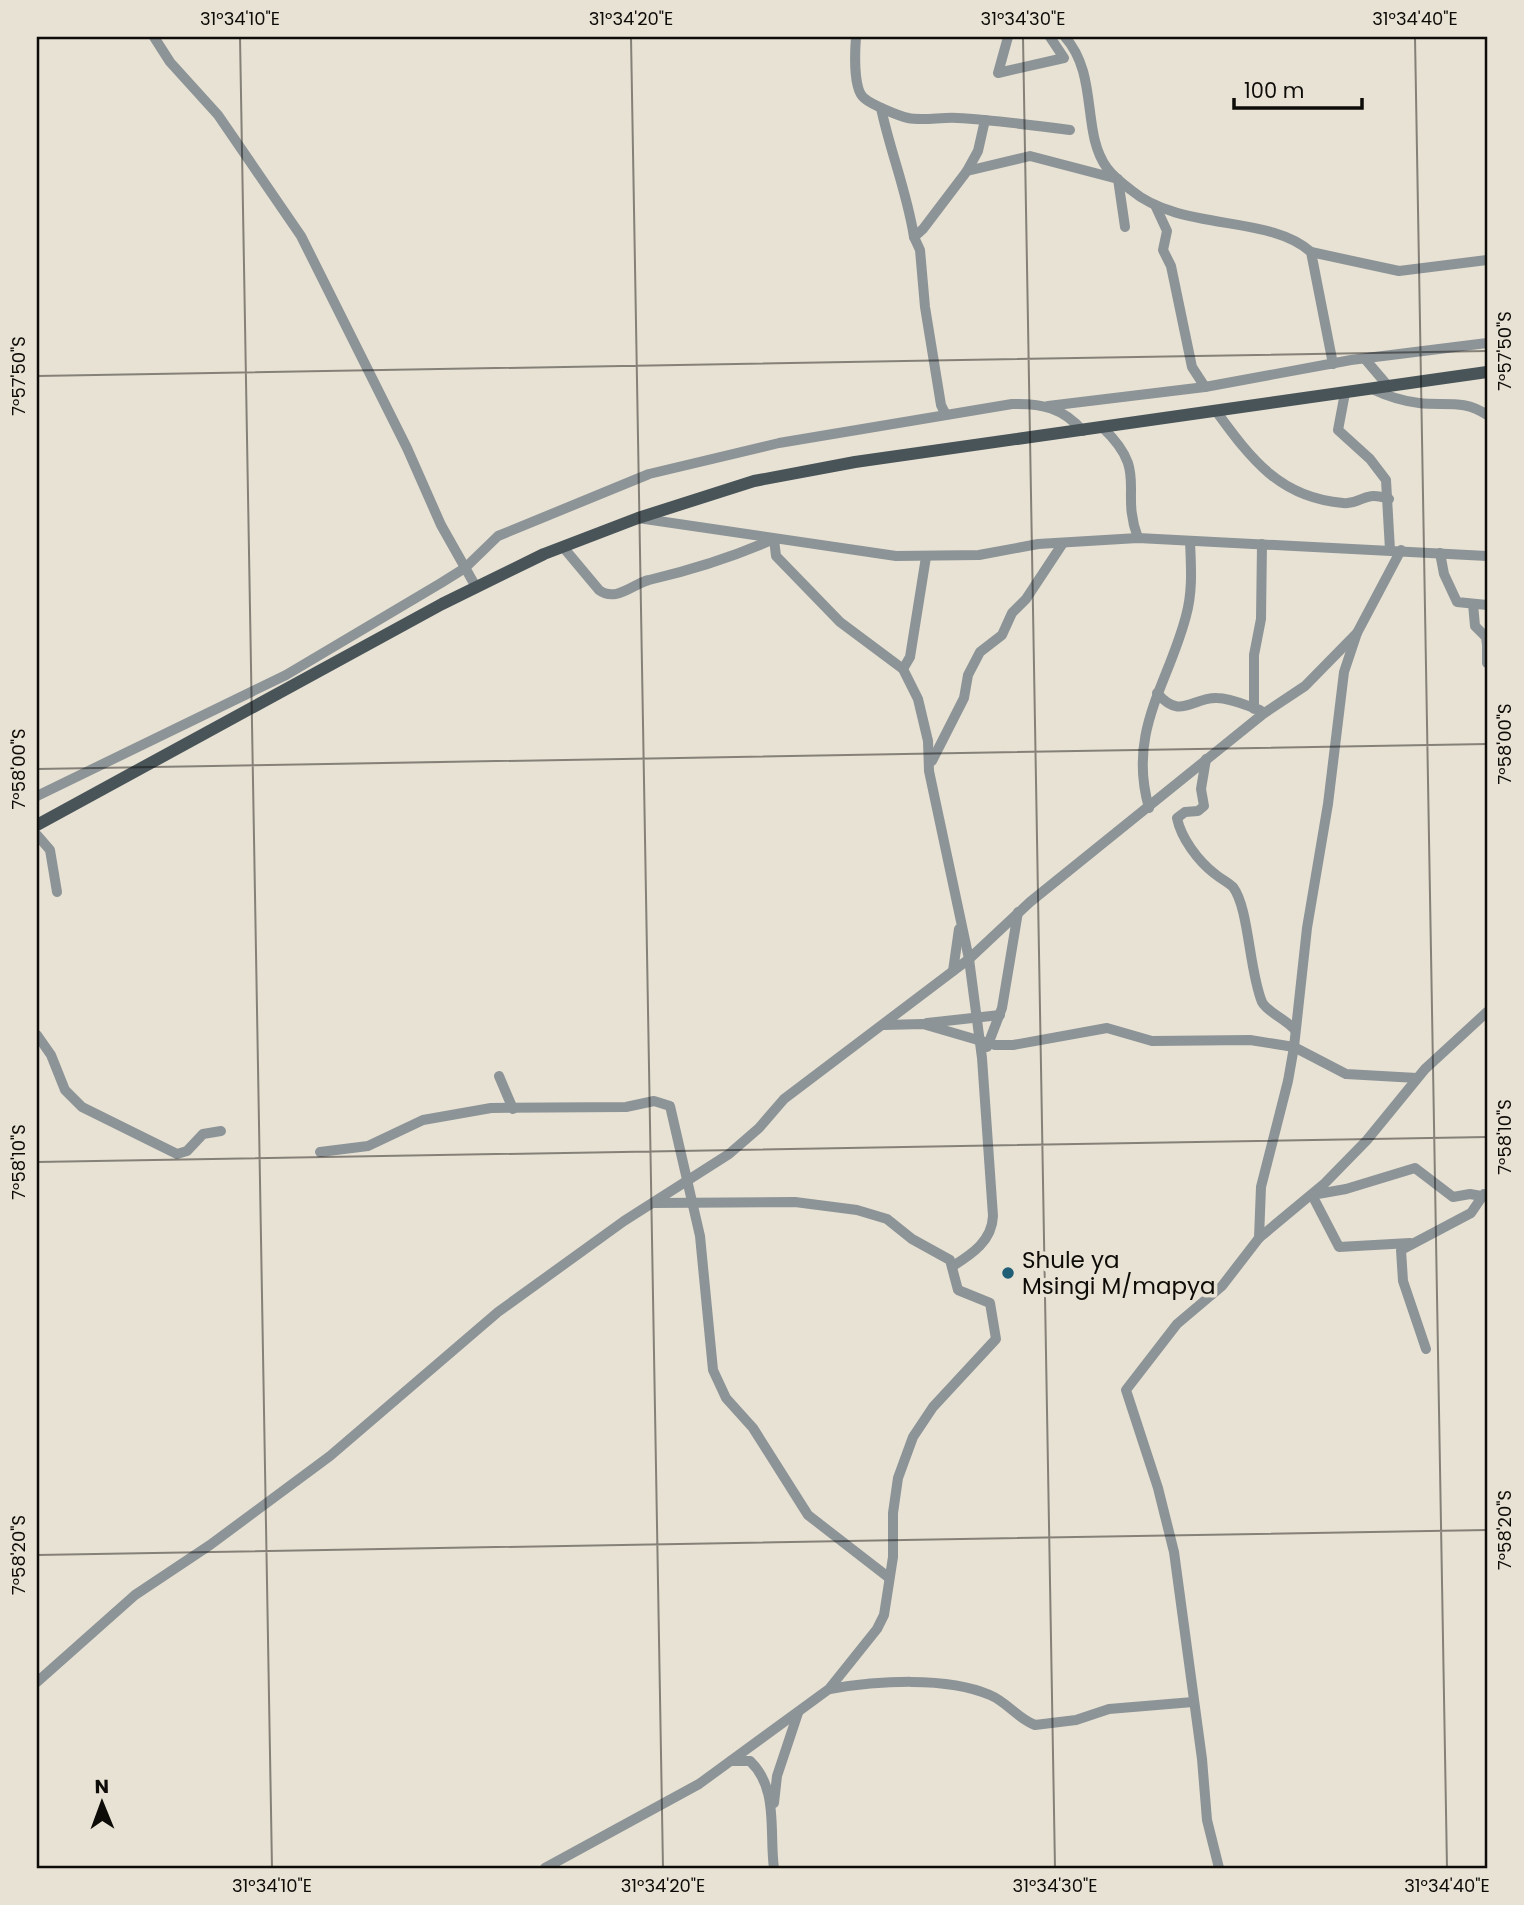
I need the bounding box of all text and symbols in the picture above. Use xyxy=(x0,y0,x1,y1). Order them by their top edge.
text: 31°34'10"E xyxy=(200,6,280,31)
text: 31°34'20"E xyxy=(589,6,673,31)
text: 31°34'30"E xyxy=(981,6,1065,31)
text: 31°34'40"E xyxy=(1372,6,1458,31)
scale bar xyxy=(1234,66,1361,110)
text: 100 m xyxy=(1244,76,1304,105)
text: 7°57'50"S xyxy=(1492,311,1517,391)
text: 7°57'50"S xyxy=(6,336,31,416)
text: 7°58'00"S xyxy=(1492,703,1517,785)
text: 7°58'00"S xyxy=(6,728,31,810)
text: 7°58'10"S xyxy=(1492,1099,1517,1175)
text: 7°58'10"S xyxy=(6,1124,31,1200)
place label: Shule ya Msingi M/mapya xyxy=(1022,1244,1216,1302)
marker: Shule ya Msingi M/mapya xyxy=(1000,1265,1016,1281)
text: 7°58'20"S xyxy=(1492,1490,1517,1570)
text: 7°58'20"S xyxy=(6,1515,31,1595)
north arrow xyxy=(66,1769,136,1839)
text: N xyxy=(94,1773,109,1800)
text: 31°34'10"E xyxy=(232,1873,312,1898)
text: 31°34'20"E xyxy=(621,1873,705,1898)
text: 31°34'30"E xyxy=(1013,1873,1097,1898)
text: 31°34'40"E xyxy=(1404,1873,1490,1898)

